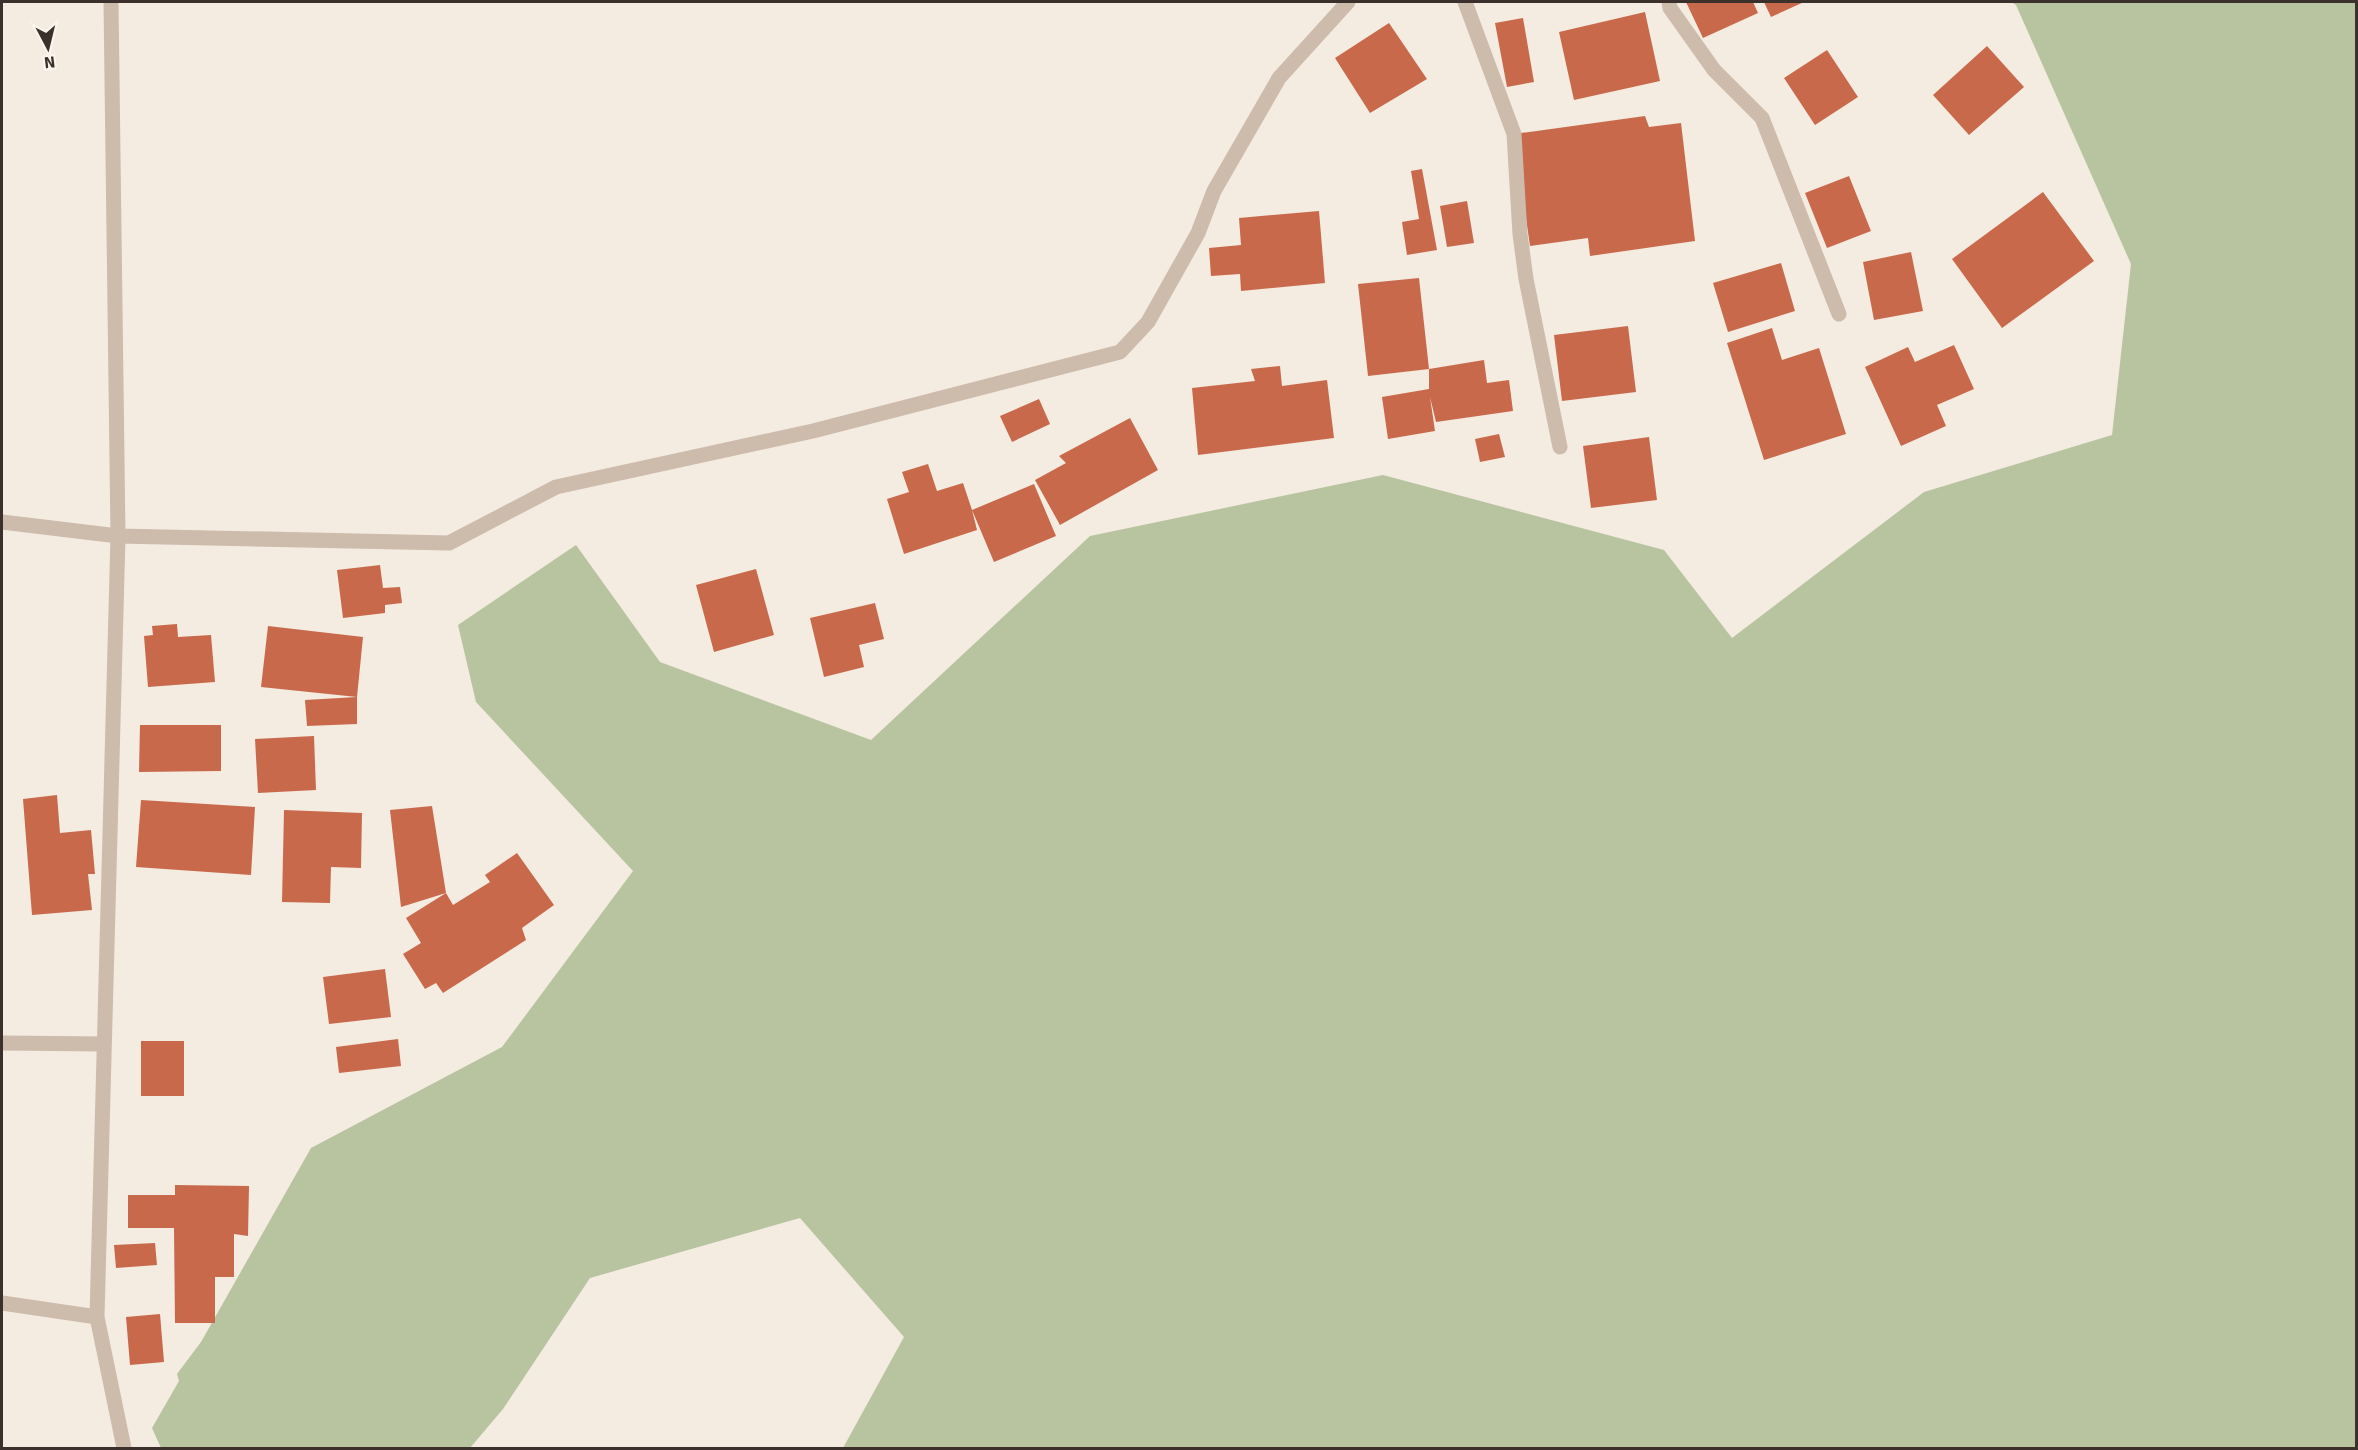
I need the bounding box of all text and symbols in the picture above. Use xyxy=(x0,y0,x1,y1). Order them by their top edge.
north arrow xyxy=(18,18,78,78)
text: N xyxy=(43,51,56,72)

